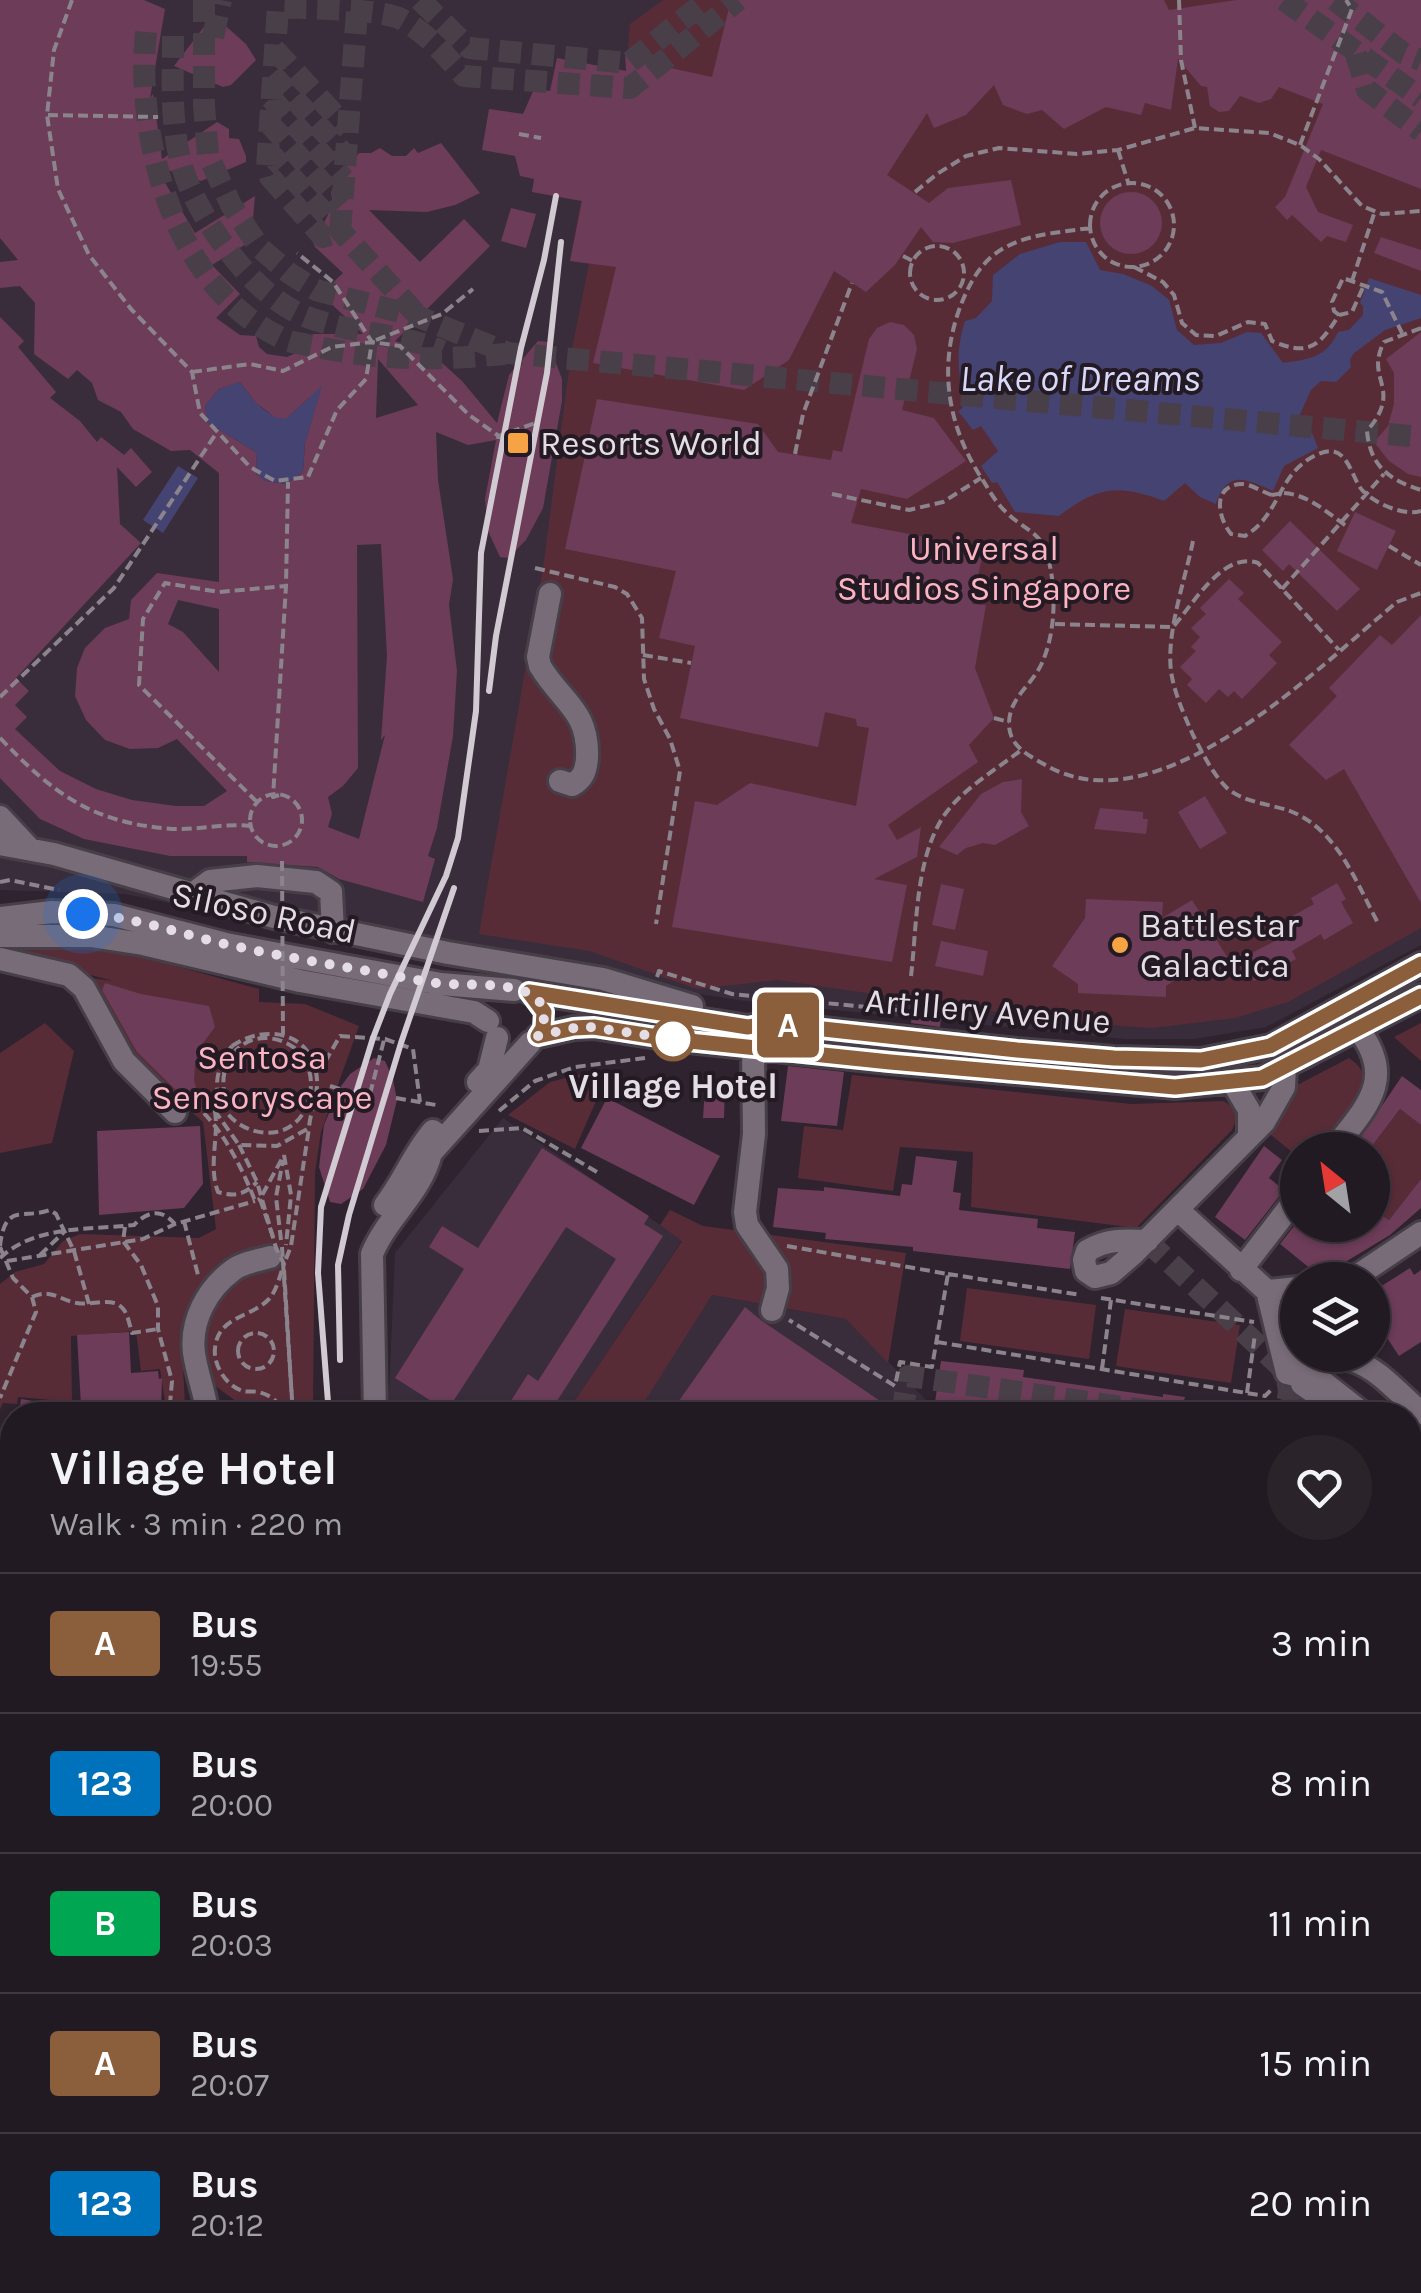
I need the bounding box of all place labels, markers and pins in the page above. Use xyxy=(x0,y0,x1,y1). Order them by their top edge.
place label: Resorts World xyxy=(540,423,762,464)
marker: Resorts World xyxy=(505,430,531,456)
place label: Battlestar Galactica xyxy=(1140,905,1299,986)
marker: Battlestar Galactica xyxy=(1109,934,1131,956)
marker: Village Hotel xyxy=(652,1018,694,1060)
place label: Village Hotel xyxy=(568,1066,778,1108)

